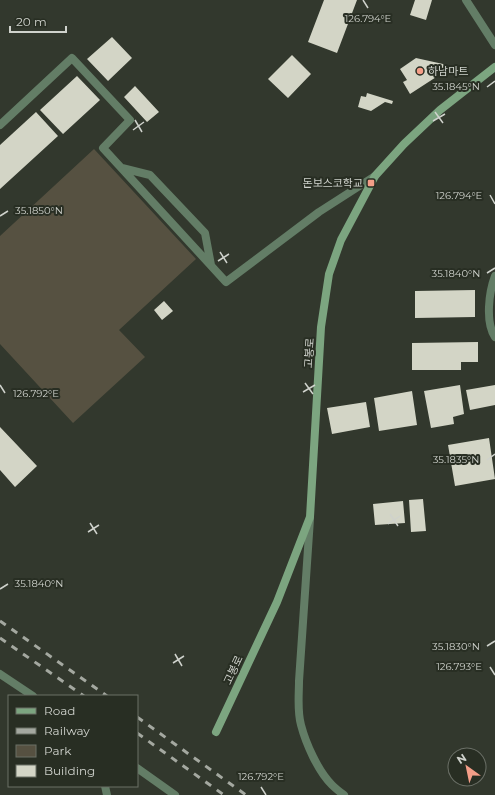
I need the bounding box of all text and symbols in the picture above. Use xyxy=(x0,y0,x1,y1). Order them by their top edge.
scale bar xyxy=(10,8,66,34)
text: 126.794°E xyxy=(345,12,392,25)
text: 20 m xyxy=(16,14,47,29)
place label: 하남마트 xyxy=(428,64,468,78)
marker: 하남마트 xyxy=(415,66,425,76)
text: 35.1845°N xyxy=(432,80,480,93)
place label: 돈보스코학교 xyxy=(302,176,363,190)
marker: 돈보스코학교 xyxy=(366,178,376,188)
text: 126.794°E xyxy=(436,189,483,202)
text: 35.1850°N xyxy=(15,204,63,217)
text: 35.1840°N xyxy=(432,267,480,280)
street label: 고봉로 xyxy=(301,337,317,369)
text: 126.792°E xyxy=(13,387,59,400)
text: 35.1835°N xyxy=(433,453,479,466)
text: 35.1840°N xyxy=(15,577,63,590)
text: 35.1830°N xyxy=(432,640,480,653)
street label: 고봉로 xyxy=(220,653,246,687)
text: 126.793°E xyxy=(436,660,482,673)
legend xyxy=(8,695,138,787)
text: Road xyxy=(44,703,75,718)
text: Railway xyxy=(44,723,90,738)
text: Park xyxy=(44,743,72,758)
north arrow xyxy=(447,747,487,787)
text: N xyxy=(454,750,469,767)
text: Building xyxy=(44,763,95,778)
text: 126.792°E xyxy=(238,770,284,783)

